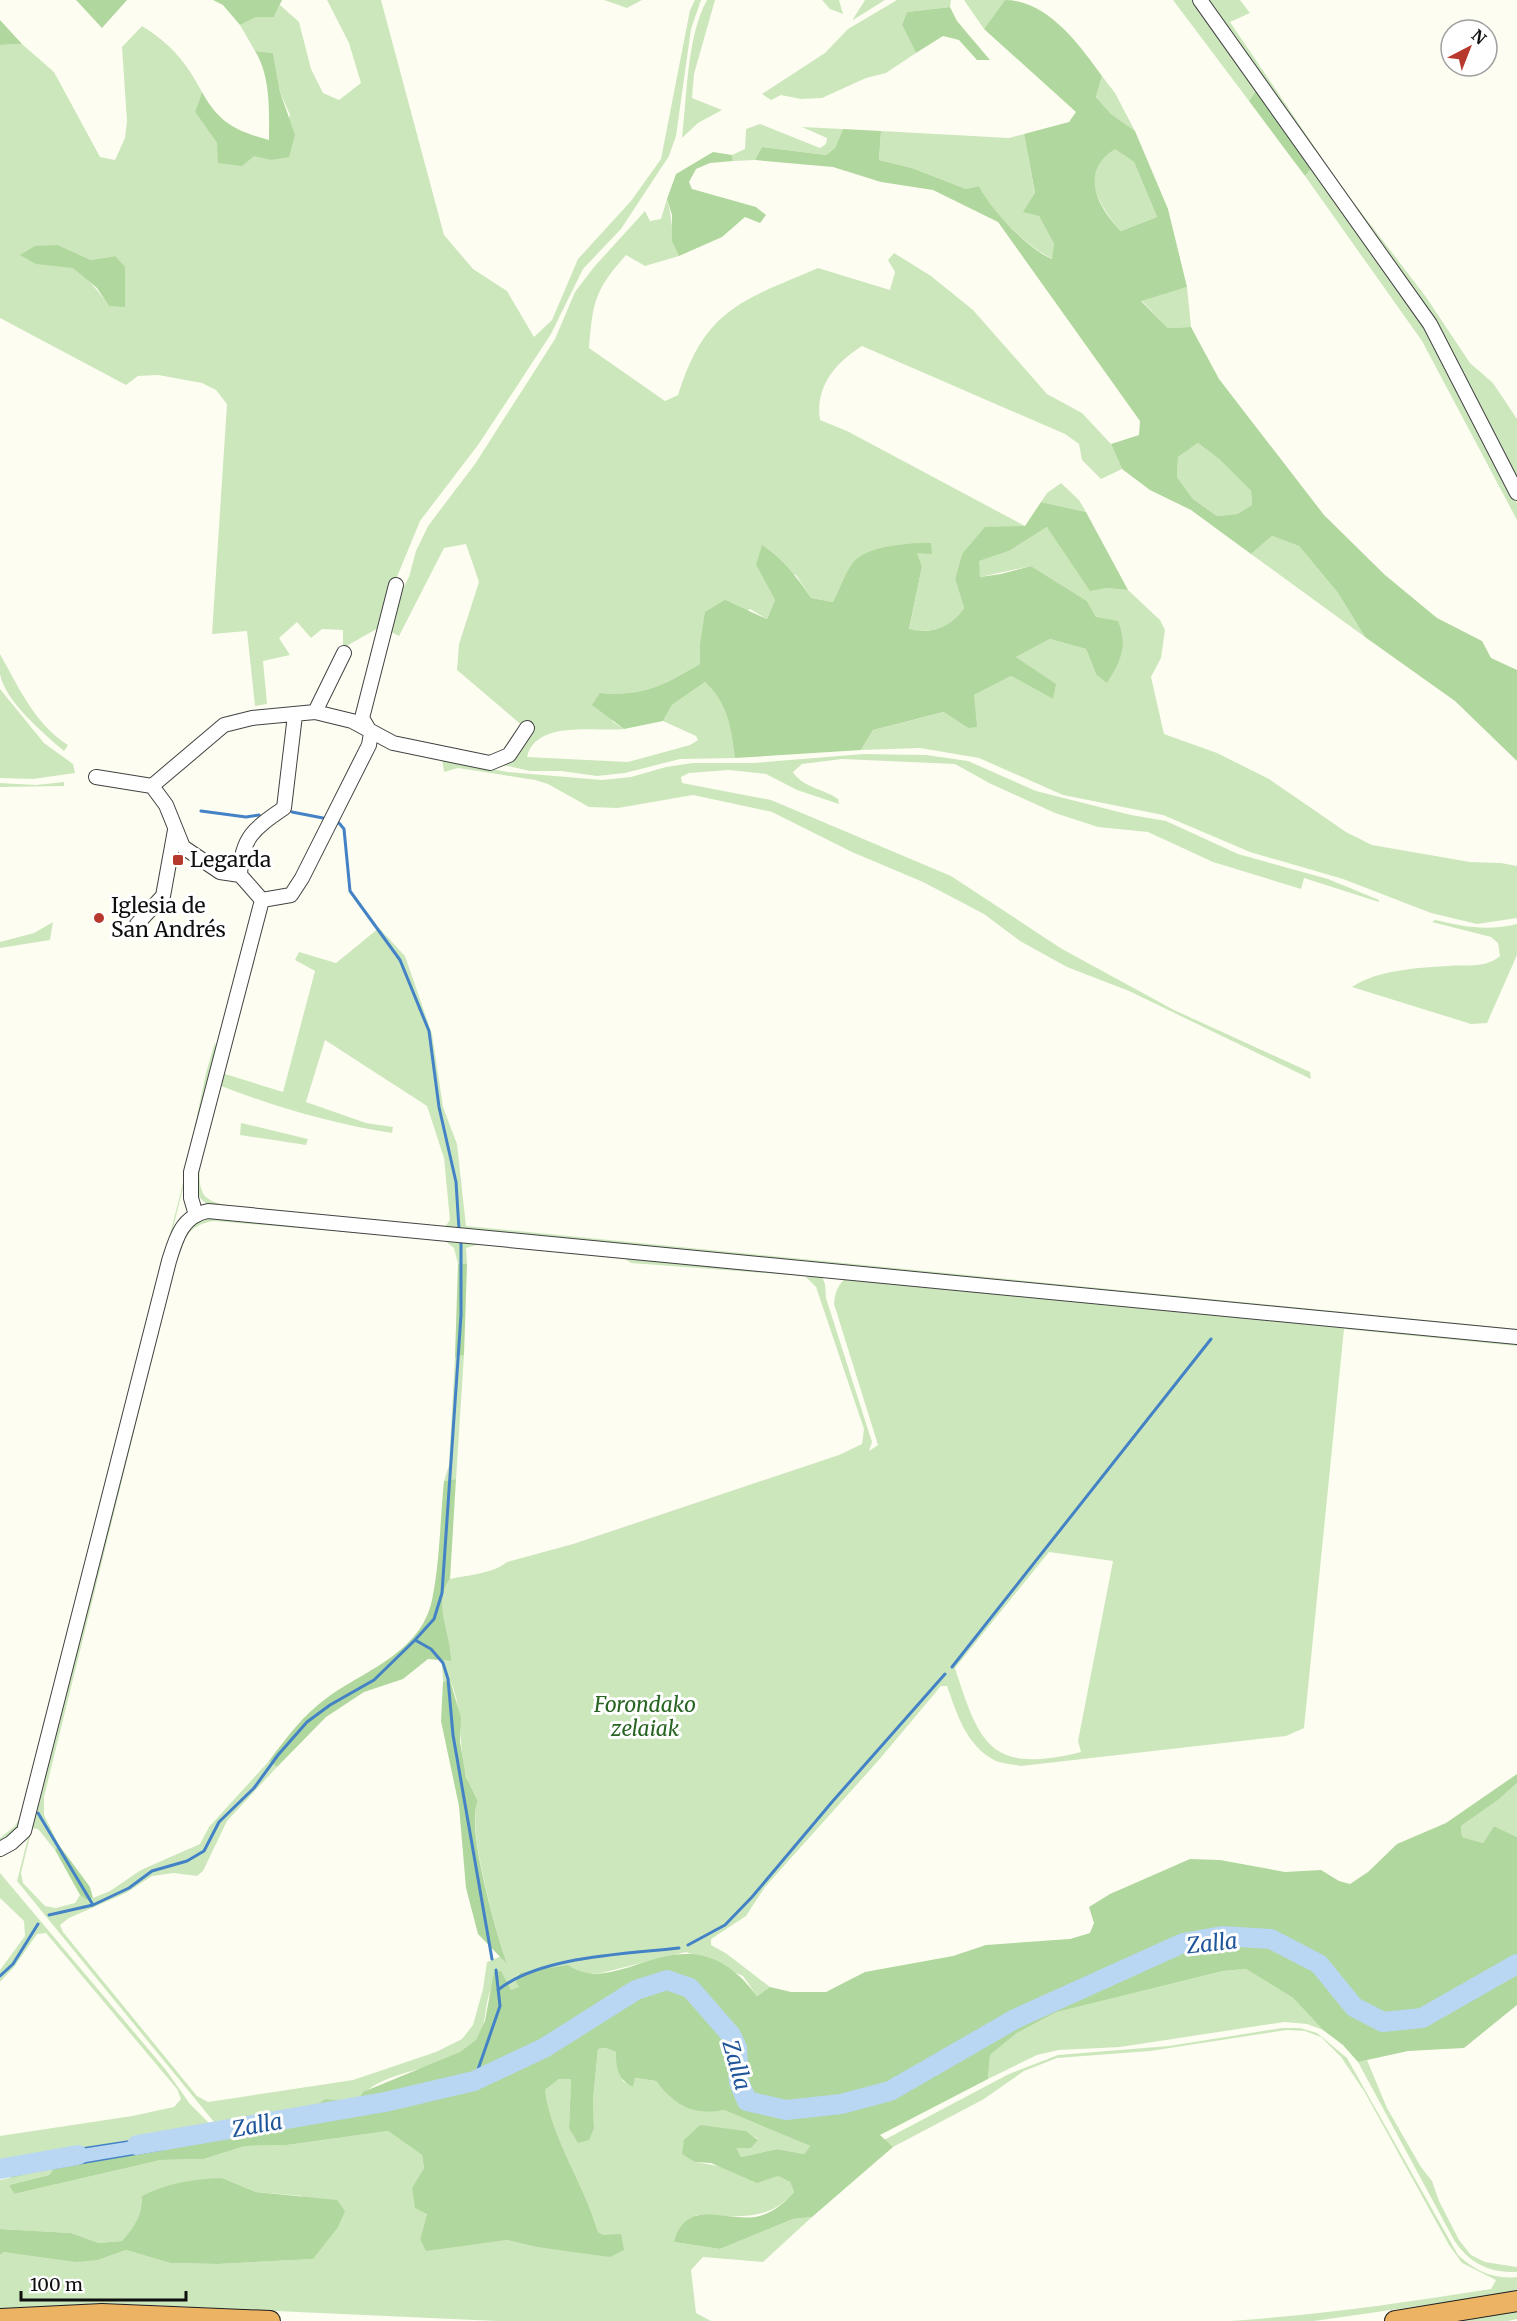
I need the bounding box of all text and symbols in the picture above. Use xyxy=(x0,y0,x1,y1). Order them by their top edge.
north arrow xyxy=(1439,18,1499,78)
text: N xyxy=(1468,25,1491,49)
place label: Legarda xyxy=(190,846,271,873)
marker: Legarda xyxy=(171,853,185,867)
place label: Iglesia de San Andrés xyxy=(111,892,226,943)
marker: Iglesia de San Andrés xyxy=(92,911,106,925)
park label: Forondako zelaiak xyxy=(593,1691,696,1742)
water label: Zalla xyxy=(1184,1926,1239,1960)
water label: Zalla xyxy=(716,2036,757,2093)
water label: Zalla xyxy=(229,2107,284,2143)
scale bar xyxy=(21,2264,186,2302)
text: 100 m xyxy=(30,2273,83,2296)

